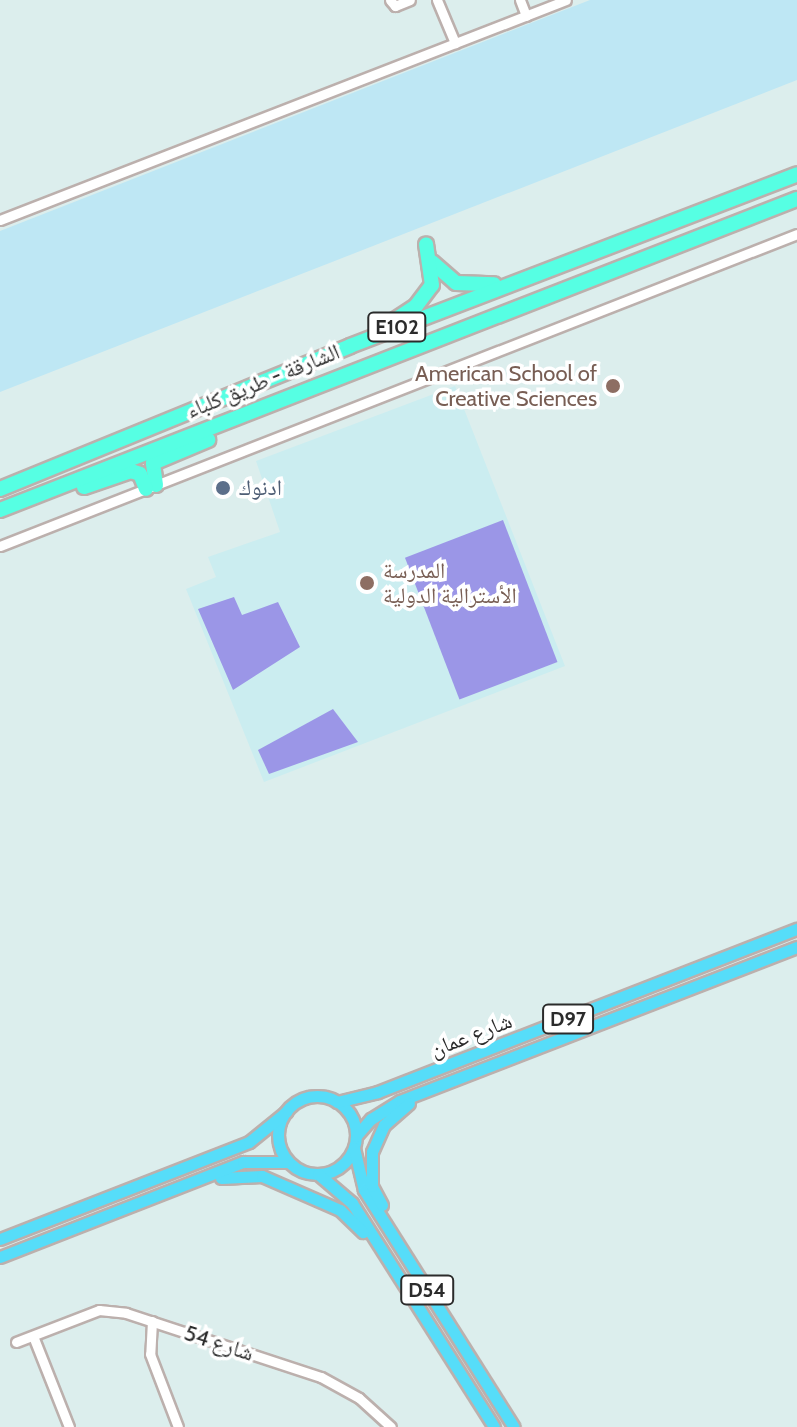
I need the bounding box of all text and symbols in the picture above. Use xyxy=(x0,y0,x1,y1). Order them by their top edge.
road number: E102 xyxy=(367,311,427,343)
street label: الشارقة - طريق كلباء xyxy=(182,338,344,424)
place label: American School of Creative Sciences xyxy=(415,360,597,412)
marker: American School of Creative Sciences xyxy=(604,377,622,395)
place label: ادنوك xyxy=(239,475,282,501)
marker: ادنوك xyxy=(214,479,232,497)
place label: المدرسة الأسترالية الدولية xyxy=(383,557,517,608)
marker: المدرسة الأسترالية الدولية xyxy=(358,574,376,592)
road number: D97 xyxy=(542,1003,594,1035)
street label: شارع عمان xyxy=(426,1007,516,1063)
road number: D54 xyxy=(399,1274,455,1306)
street label: شارع 54 xyxy=(181,1319,257,1367)

